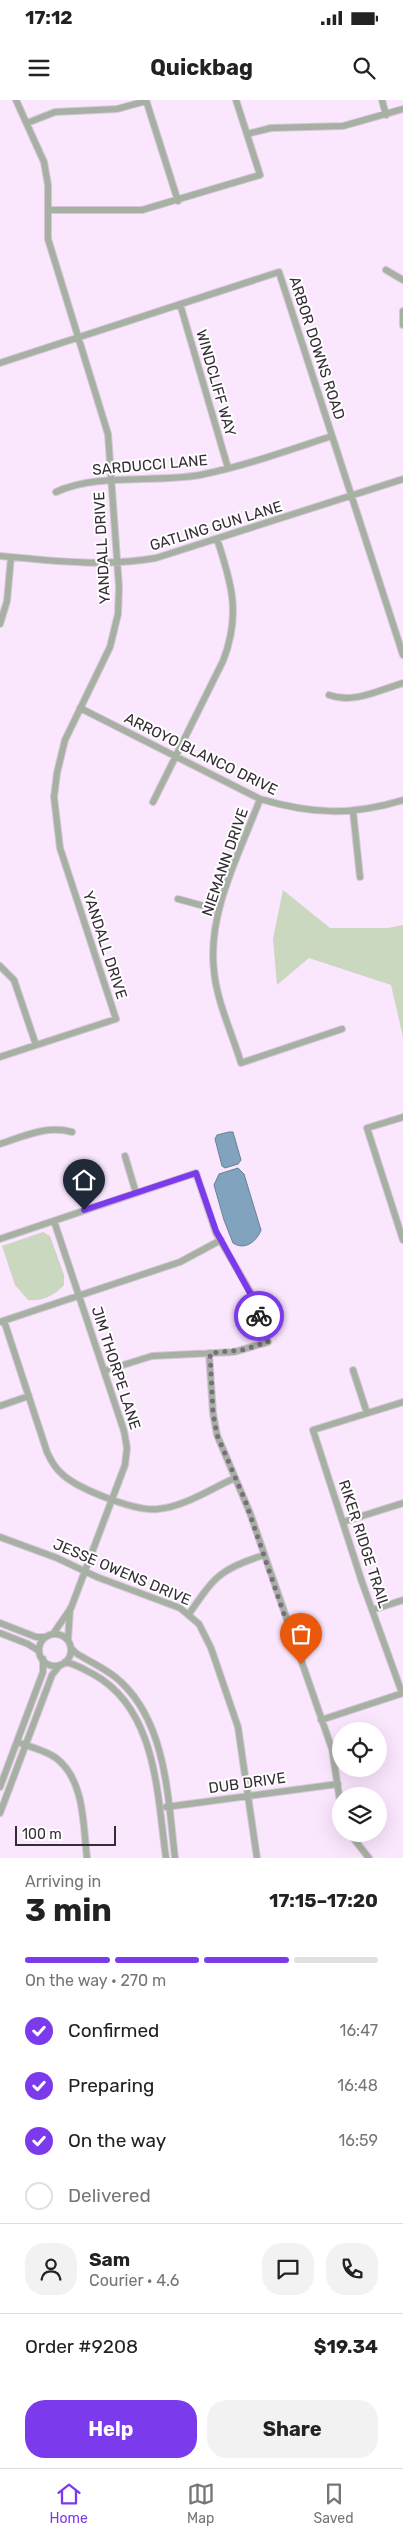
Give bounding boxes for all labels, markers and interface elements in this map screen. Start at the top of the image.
text: 17:12 [25,6,73,29]
icon: menu [25,54,53,82]
text: Quickbag [150,54,253,81]
icon: search [350,54,378,82]
street label: ARBOR DOWNS ROAD [285,274,349,422]
street label: WINDCLIFF WAY [192,327,240,439]
street label: SARDUCCI LANE [92,451,208,479]
street label: YANDALL DRIVE [90,491,114,605]
street label: GATLING GUN LANE [148,497,284,555]
street label: ARROYO BLANCO DRIVE [121,709,281,799]
street label: NIEMANN DRIVE [198,806,252,918]
street label: YANDALL DRIVE [79,889,131,1001]
pin [63,1159,105,1210]
icon: home [70,1166,98,1194]
courier [234,1291,284,1341]
icon: bike [245,1302,273,1330]
street label: JIM THORPE LANE [88,1304,144,1432]
street label: RIKER RIDGE TRAIL [335,1478,393,1611]
street label: JESSE OWENS DRIVE [50,1535,194,1609]
pin [280,1613,322,1664]
icon: bag [287,1620,315,1648]
map controls [332,1722,387,1842]
button: locate [332,1722,387,1777]
street label: DUB DRIVE [207,1769,287,1797]
button: layers [332,1787,387,1842]
scale bar [15,1823,116,1846]
text: 100 m [22,1826,62,1843]
text: Arriving in [25,1872,101,1891]
text: 17:15–17:20 [269,1889,378,1912]
text: 3 min [25,1891,112,1929]
text: On the way · 270 m [25,1971,166,1990]
icon: check [25,2017,53,2045]
text: Confirmed [68,2019,159,2042]
text: 16:47 [340,2021,378,2040]
icon: check [25,2072,53,2100]
text: Preparing [68,2074,154,2097]
text: 16:48 [337,2076,378,2095]
icon: check [25,2127,53,2155]
text: On the way [68,2129,166,2152]
text: 16:59 [338,2131,378,2150]
text: Delivered [68,2184,151,2207]
button: person [25,2243,77,2295]
button: chat [262,2243,314,2295]
button: phone [326,2243,378,2295]
text: Sam [89,2248,130,2271]
text: Courier · 4.6 [89,2271,179,2290]
text: Order #9208 [25,2335,138,2358]
text: $19.34 [314,2335,378,2358]
button: Help [25,2400,197,2458]
button: Share [207,2400,378,2458]
tab: Home [49,2480,88,2527]
tab: Map [187,2480,215,2527]
tab: Saved [314,2480,354,2527]

